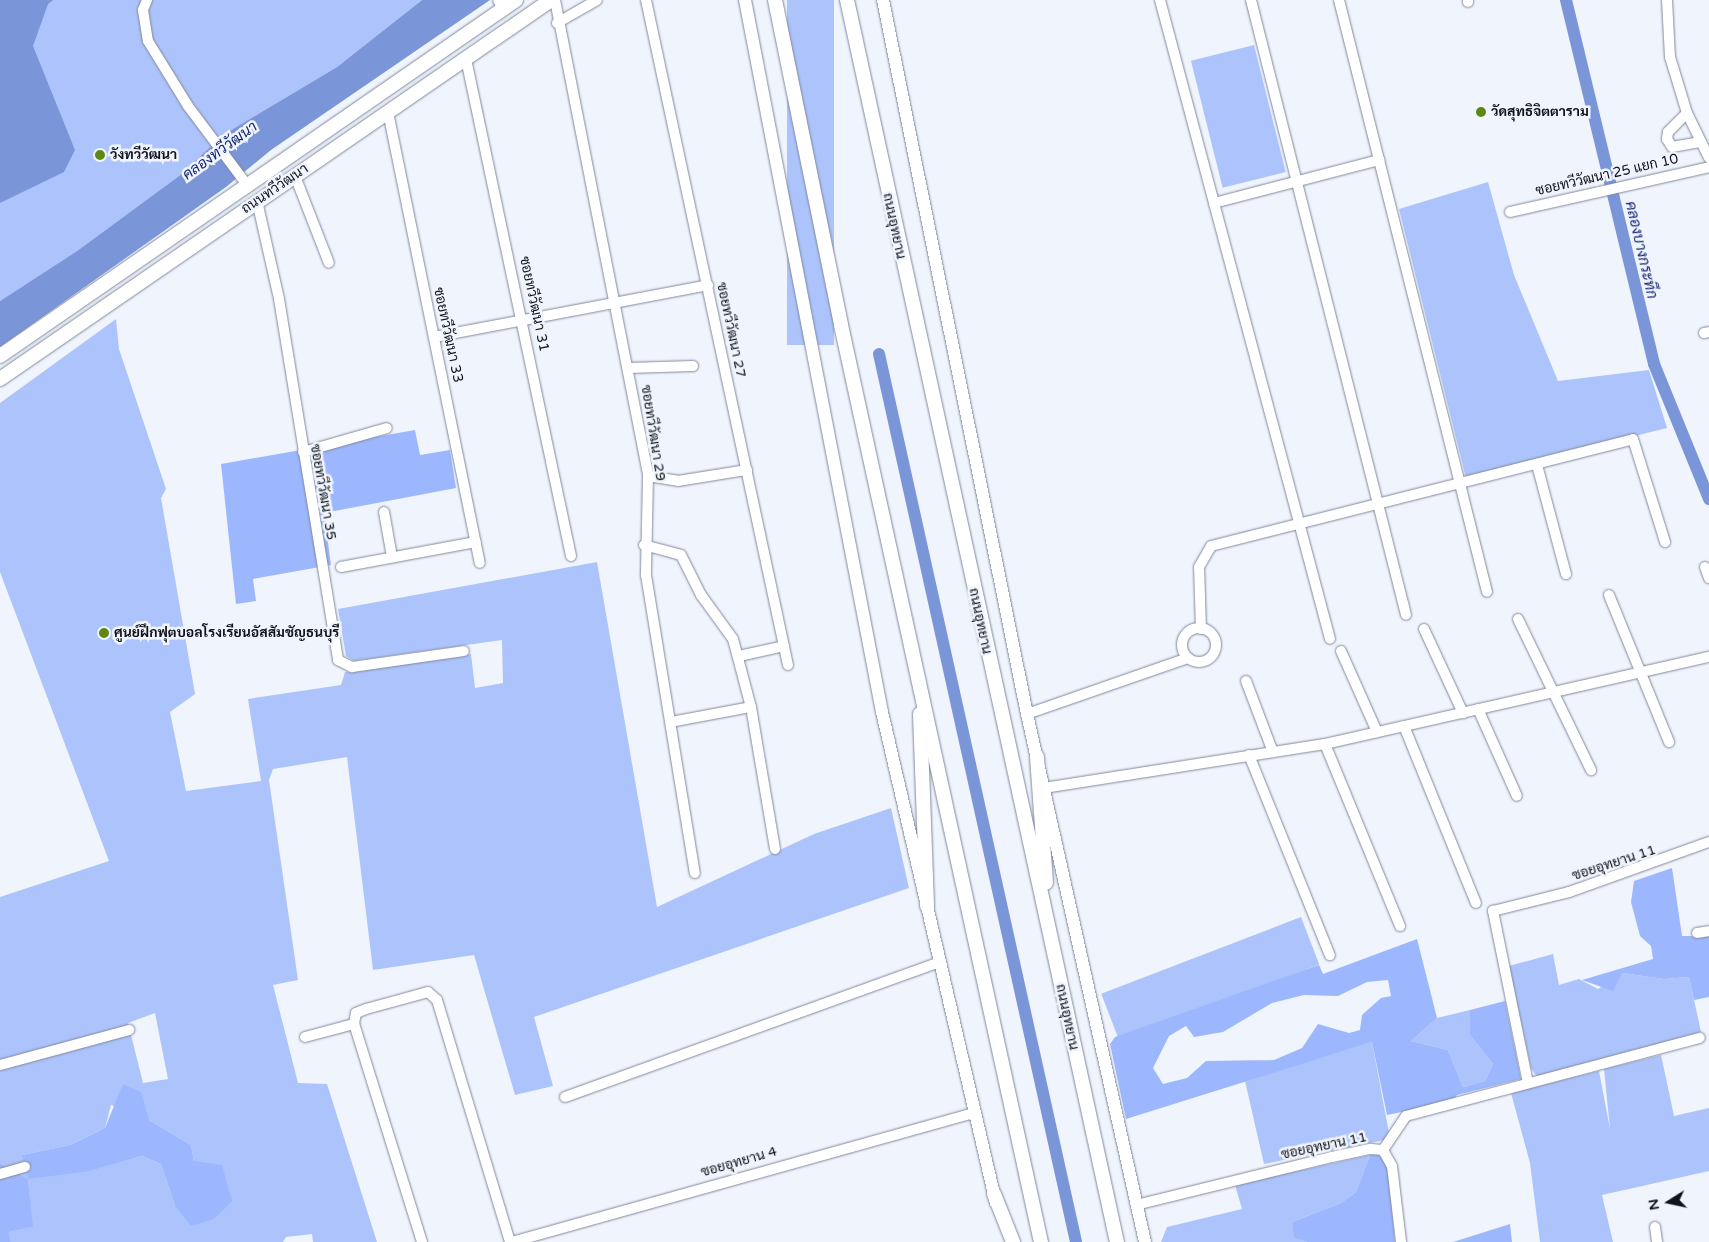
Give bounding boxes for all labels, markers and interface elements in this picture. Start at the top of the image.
place label: วัดสุทธิจิตตาราม [1491,104,1589,120]
marker: วัดสุทธิจิตตาราม [1475,106,1487,118]
water label: คลองทวีวัฒนา [179,118,261,184]
place label: วังทวีวัฒนา [110,147,177,163]
marker: วังทวีวัฒนา [94,149,106,161]
street label: ซอยทวีวัฒนา 25 แยก 10 [1534,150,1680,200]
street label: ถนนทวีวัฒนา [238,161,312,217]
street label: ถนนอุทยาน [879,191,909,261]
water label: คลองบางกระทึก [1621,199,1661,301]
street label: ซอยทวีวัฒนา 31 [516,255,552,353]
street label: ซอยทวีวัฒนา 27 [713,281,749,379]
street label: ซอยทวีวัฒนา 33 [430,286,466,384]
street label: ซอยทวีวัฒนา 29 [637,384,669,482]
street label: ซอยทวีวัฒนา 35 [306,443,340,541]
street label: ถนนอุทยาน [965,586,995,656]
place label: ศูนย์ฝึกฟุตบอลโรงเรียนอัสสัมชัญธนบุรี [114,625,339,641]
marker: ศูนย์ฝึกฟุตบอลโรงเรียนอัสสัมชัญธนบุรี [98,627,110,639]
street label: ซอยอุทยาน 11 [1570,842,1658,884]
street label: ถนนอุทยาน [1052,982,1082,1052]
street label: ซอยอุทยาน 11 [1280,1129,1368,1163]
street label: ซอยอุทยาน 4 [699,1143,779,1181]
north arrow [1644,1177,1694,1227]
text: N [1644,1198,1663,1212]

